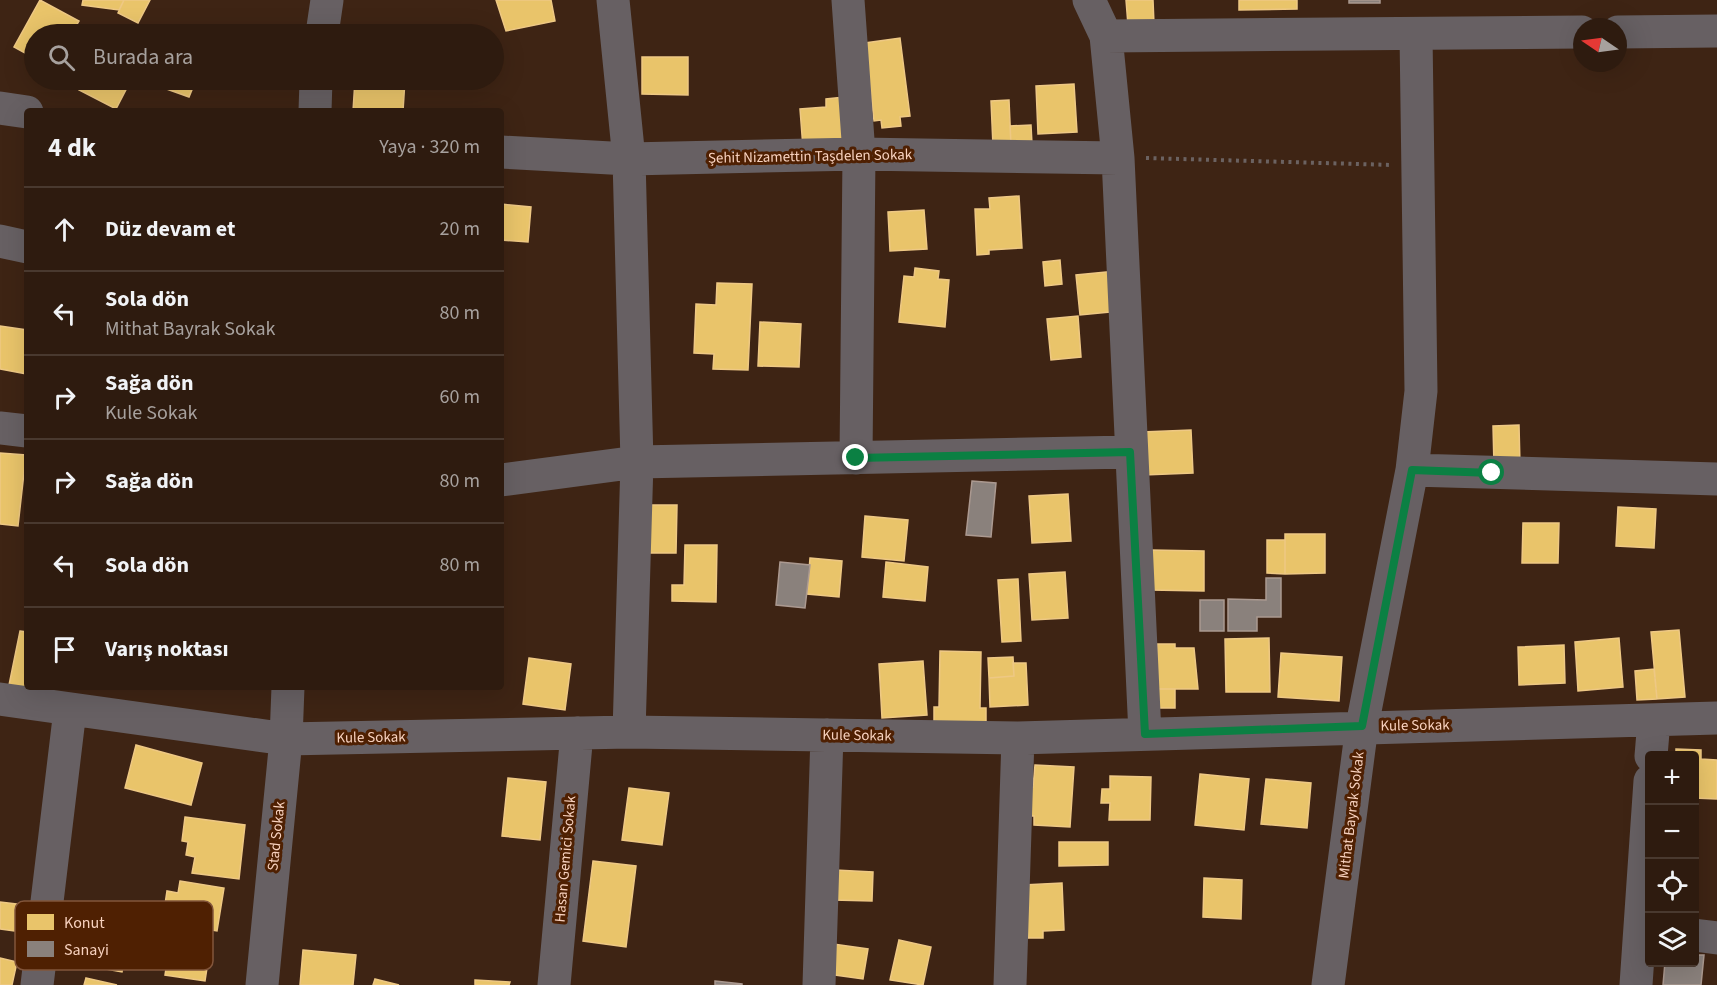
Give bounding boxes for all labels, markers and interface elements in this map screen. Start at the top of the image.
north arrow [1573,18,1627,72]
search box [24,24,504,90]
icon: search [45,41,78,74]
text: Burada ara [93,41,193,73]
text: 4 dk [48,129,96,166]
text: Yaya · 320 m [379,133,480,161]
street label: Şehit Nizamettin Taşdelen Sokak [708,144,913,169]
icon: ahead [48,213,81,246]
text: Düz devam et [105,213,235,245]
text: 20 m [440,215,480,243]
text: Sola dön [105,283,189,315]
icon: left [48,297,81,330]
text: 80 m [440,299,480,327]
text: Mithat Bayrak Sokak [105,315,276,343]
text: Sağa dön [105,367,194,399]
icon: right [48,381,81,414]
text: 60 m [440,383,480,411]
text: Kule Sokak [105,399,197,427]
route end [842,444,868,470]
route start [1478,459,1504,485]
icon: right [48,465,81,498]
text: Sağa dön [105,465,194,497]
text: 80 m [440,467,480,495]
icon: left [48,549,81,582]
text: Sola dön [105,549,189,581]
text: 80 m [440,551,480,579]
icon: arrive [48,633,81,666]
text: Varış noktası [105,633,229,665]
street label: Kule Sokak [1380,714,1450,737]
street label: Kule Sokak [822,724,892,747]
street label: Kule Sokak [336,726,406,749]
street label: Mithat Bayrak Sokak [1333,750,1370,880]
map controls [1645,751,1699,967]
button: + [1645,751,1699,805]
street label: Hasan Gemici Sokak [549,794,582,923]
street label: Stad Sokak [262,800,291,872]
button: − [1645,805,1699,859]
button: locate [1645,859,1699,913]
legend [15,901,213,970]
text: Konut [64,912,105,934]
button: layers [1645,913,1699,967]
text: Sanayi [64,939,109,961]

